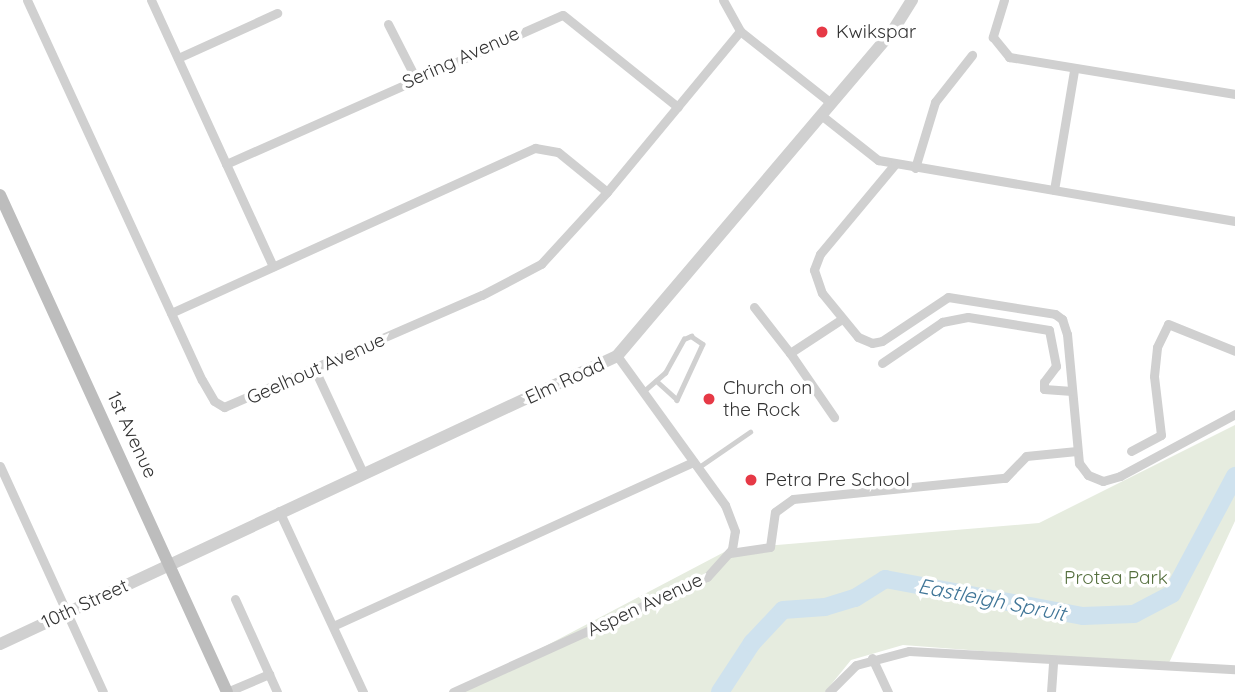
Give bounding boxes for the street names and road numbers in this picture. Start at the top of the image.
street label: Sering Avenue [399,22,523,94]
street label: Geelhout Avenue [243,328,389,410]
street label: Elm Road [522,353,608,409]
street label: 1st Avenue [102,388,162,482]
street label: Aspen Avenue [584,568,706,642]
street label: 10th Street [38,574,132,634]

